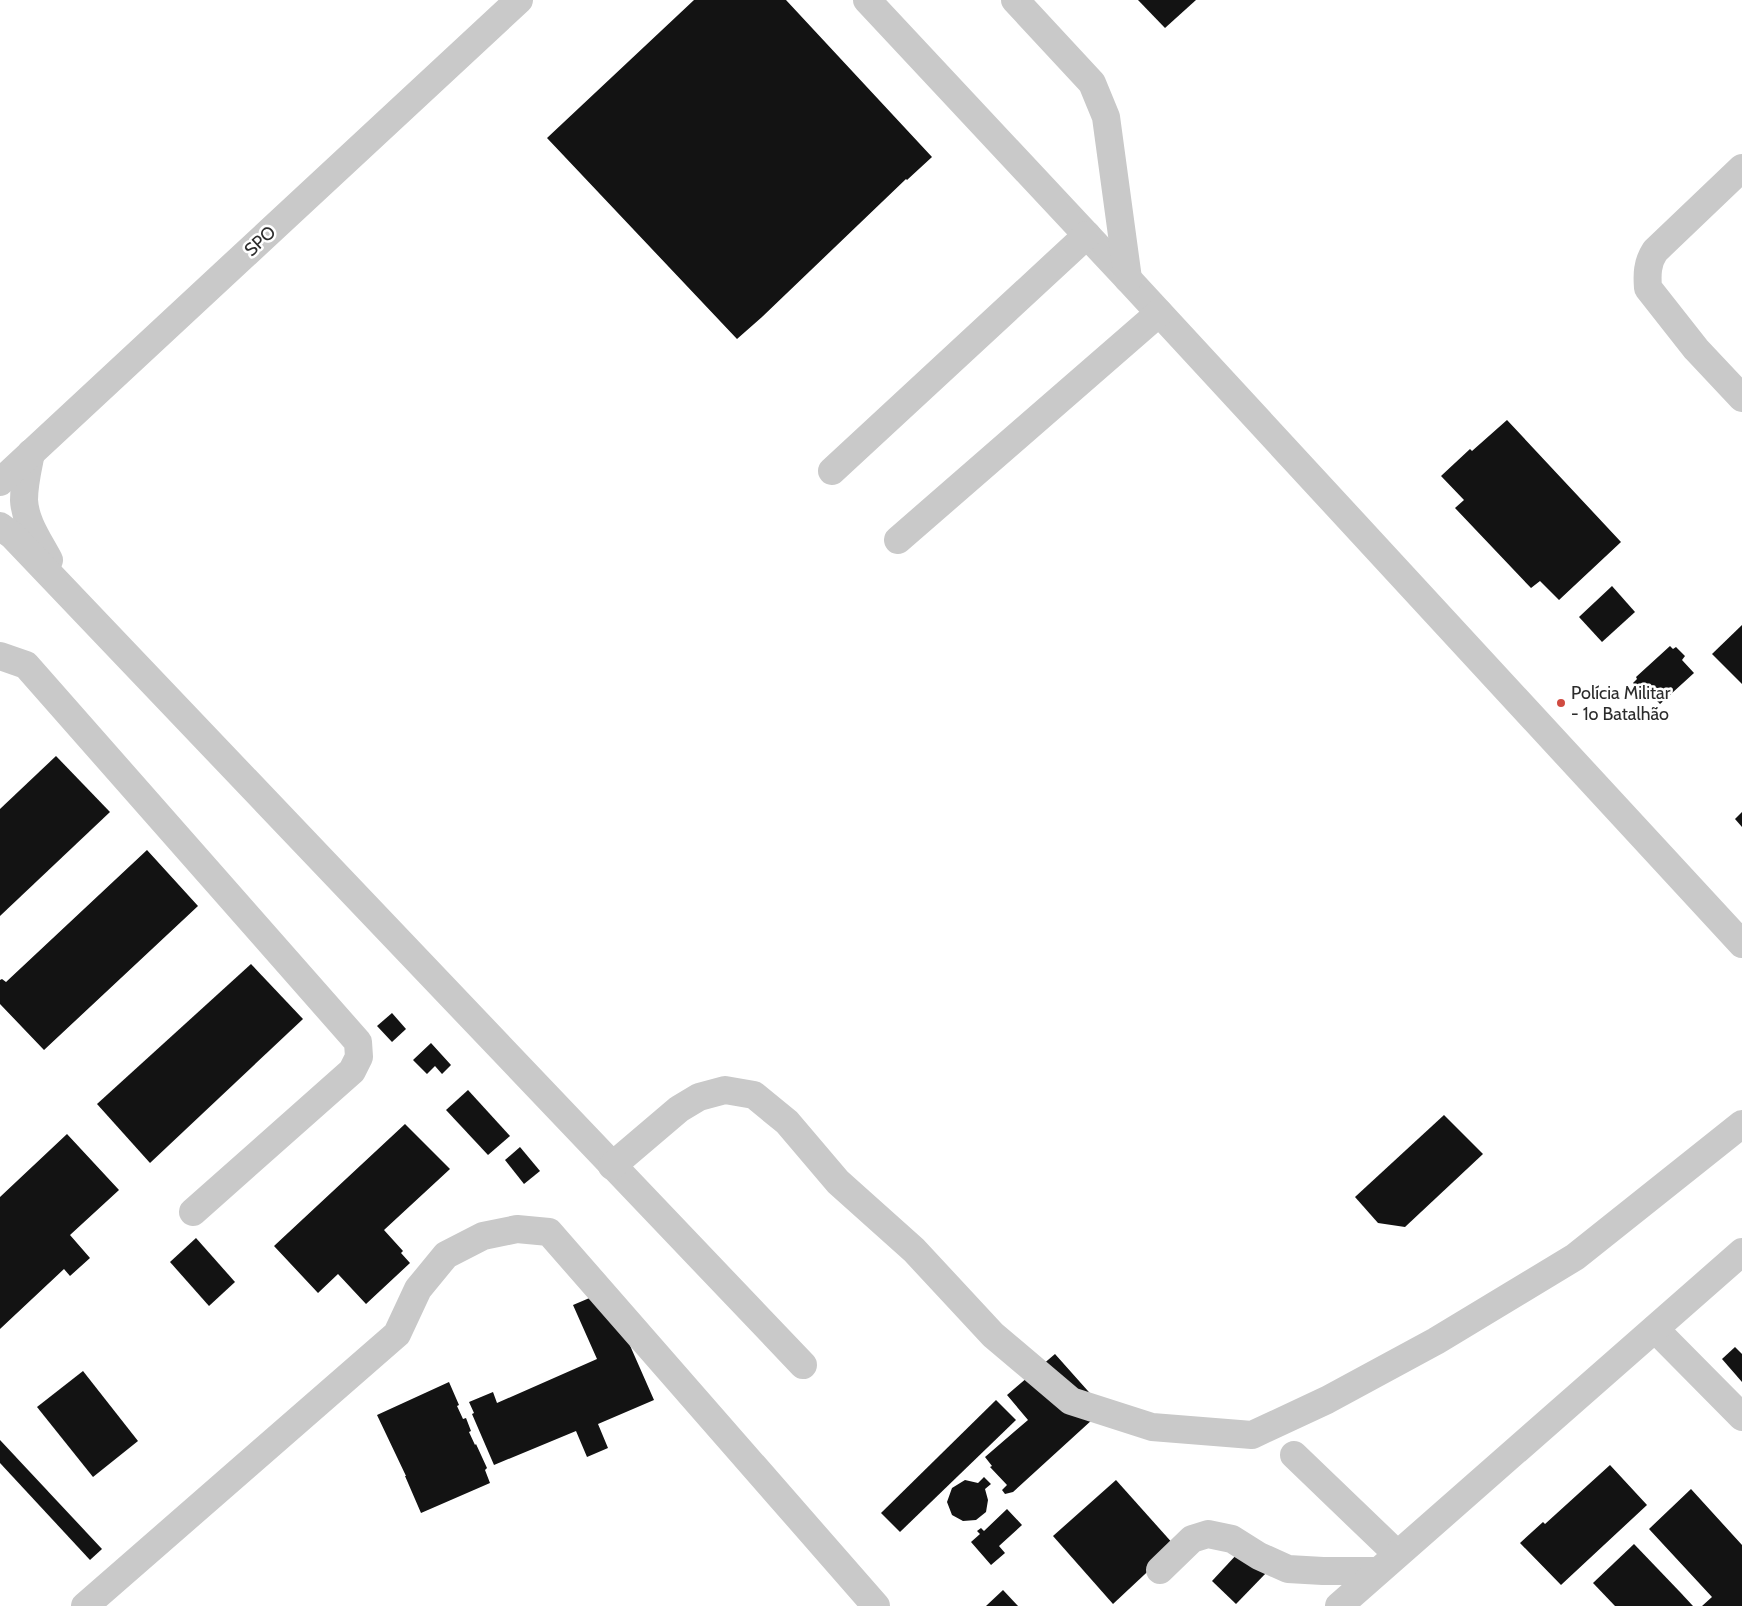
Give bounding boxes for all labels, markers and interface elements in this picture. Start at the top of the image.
street label: SPO [240,221,280,261]
place label: Polícia Militar - 1o Batalhão [1571,682,1671,725]
marker: Polícia Militar - 1o Batalhão [1555,697,1567,709]

